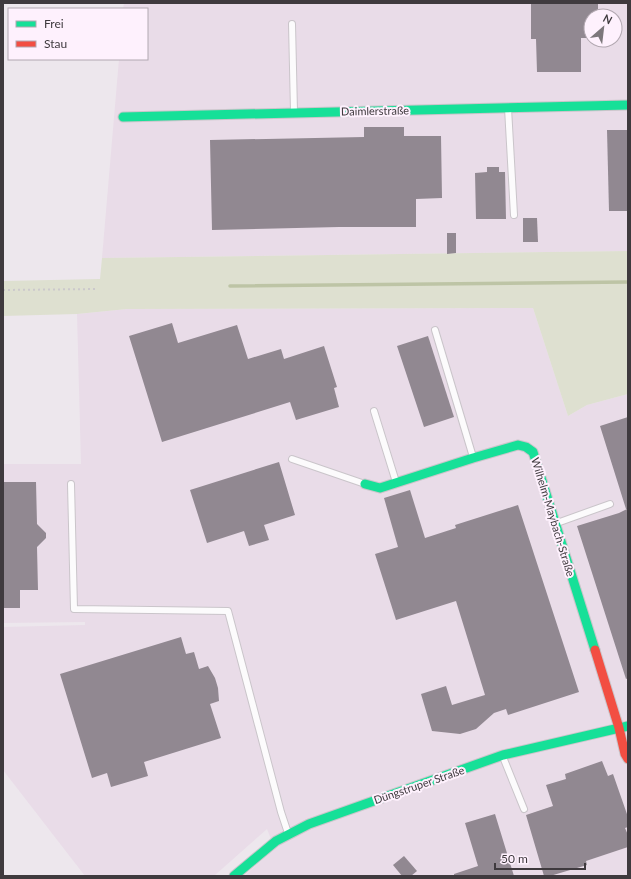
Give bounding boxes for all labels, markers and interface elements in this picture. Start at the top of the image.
legend [8,8,148,60]
north arrow [583,8,623,48]
text: N [601,11,615,26]
text: Frei [44,16,64,31]
text: Stau [44,36,67,51]
street label: Daimlerstraße [341,103,409,118]
street label: Wilhelm-Maybach-Straße [529,456,578,578]
street label: Düngstruper Straße [372,763,466,806]
scale bar [495,845,585,871]
text: 50 m [501,851,528,866]

